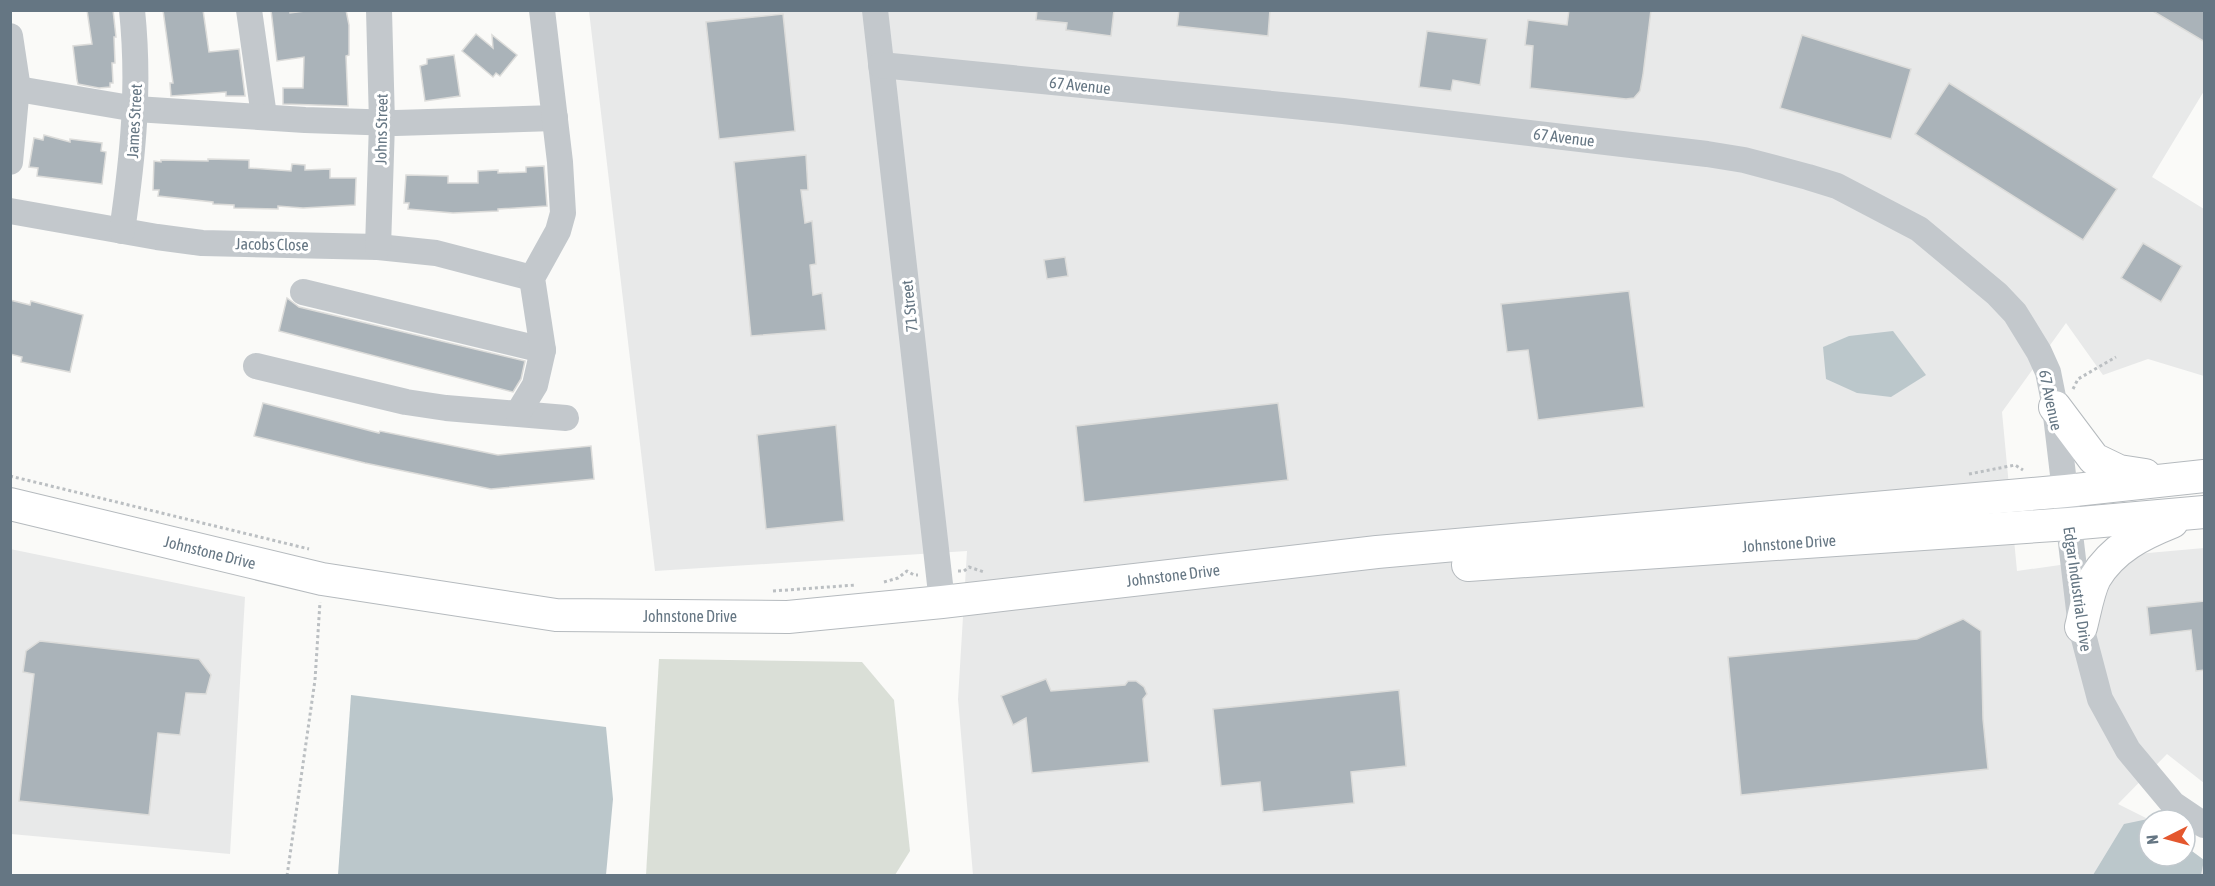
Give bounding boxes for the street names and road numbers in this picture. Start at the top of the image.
street label: 67 Avenue [1048,73,1112,97]
street label: James Street [123,83,145,159]
street label: Johns Street [371,93,391,165]
street label: 67 Avenue [1532,124,1596,150]
street label: Jacobs Close [235,234,309,254]
street label: 71 Street [897,279,921,333]
street label: 67 Avenue [2036,368,2066,432]
street label: Edgar Industrial Drive [2059,525,2096,653]
street label: Johnstone Drive [1741,531,1837,555]
street label: Johnstone Drive [162,532,258,572]
street label: Johnstone Drive [1125,560,1221,590]
street label: Johnstone Drive [643,607,737,625]

